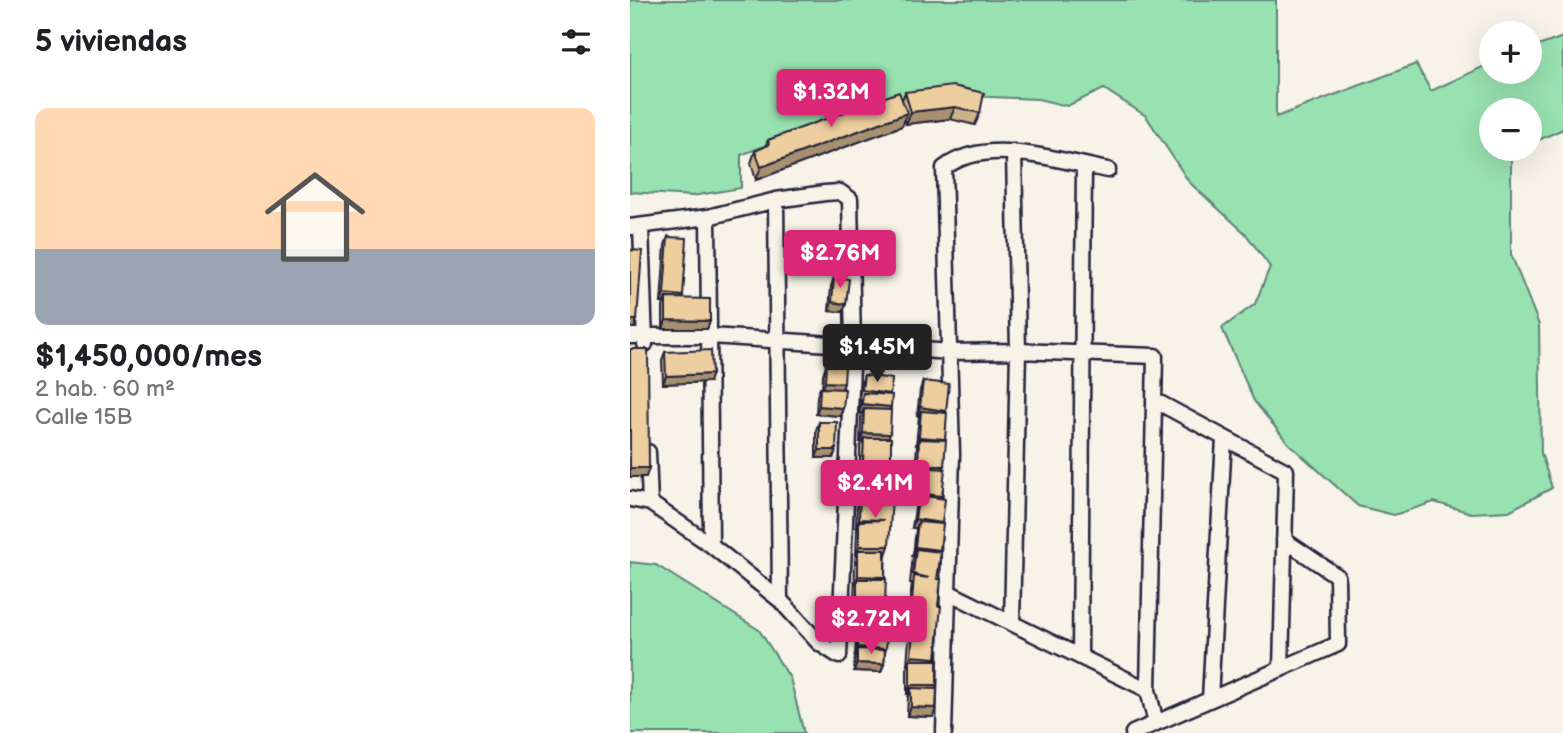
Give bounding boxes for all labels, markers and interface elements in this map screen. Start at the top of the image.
map controls [1479,21,1542,161]
button: + [1479,21,1542,84]
icon: filters [557,23,595,61]
text: 5 viviendas [35,24,187,60]
pin: $1.32M [774,69,888,129]
text: $1.32M [793,78,869,106]
button: − [1479,98,1542,161]
icon: home [252,154,378,280]
pin: $2.76M [783,230,897,290]
text: $2.76M [800,239,880,267]
pin: $1.45M [820,324,934,384]
text: $1.45M [839,333,915,361]
text: $1,450,000/mes [35,339,262,375]
text: 2 hab. · 60 m² [35,375,175,403]
text: Calle 15B [35,403,132,431]
pin: $2.41M [818,461,932,520]
text: $2.41M [837,469,913,497]
pin: $2.72M [814,596,928,656]
text: $2.72M [831,605,911,633]

